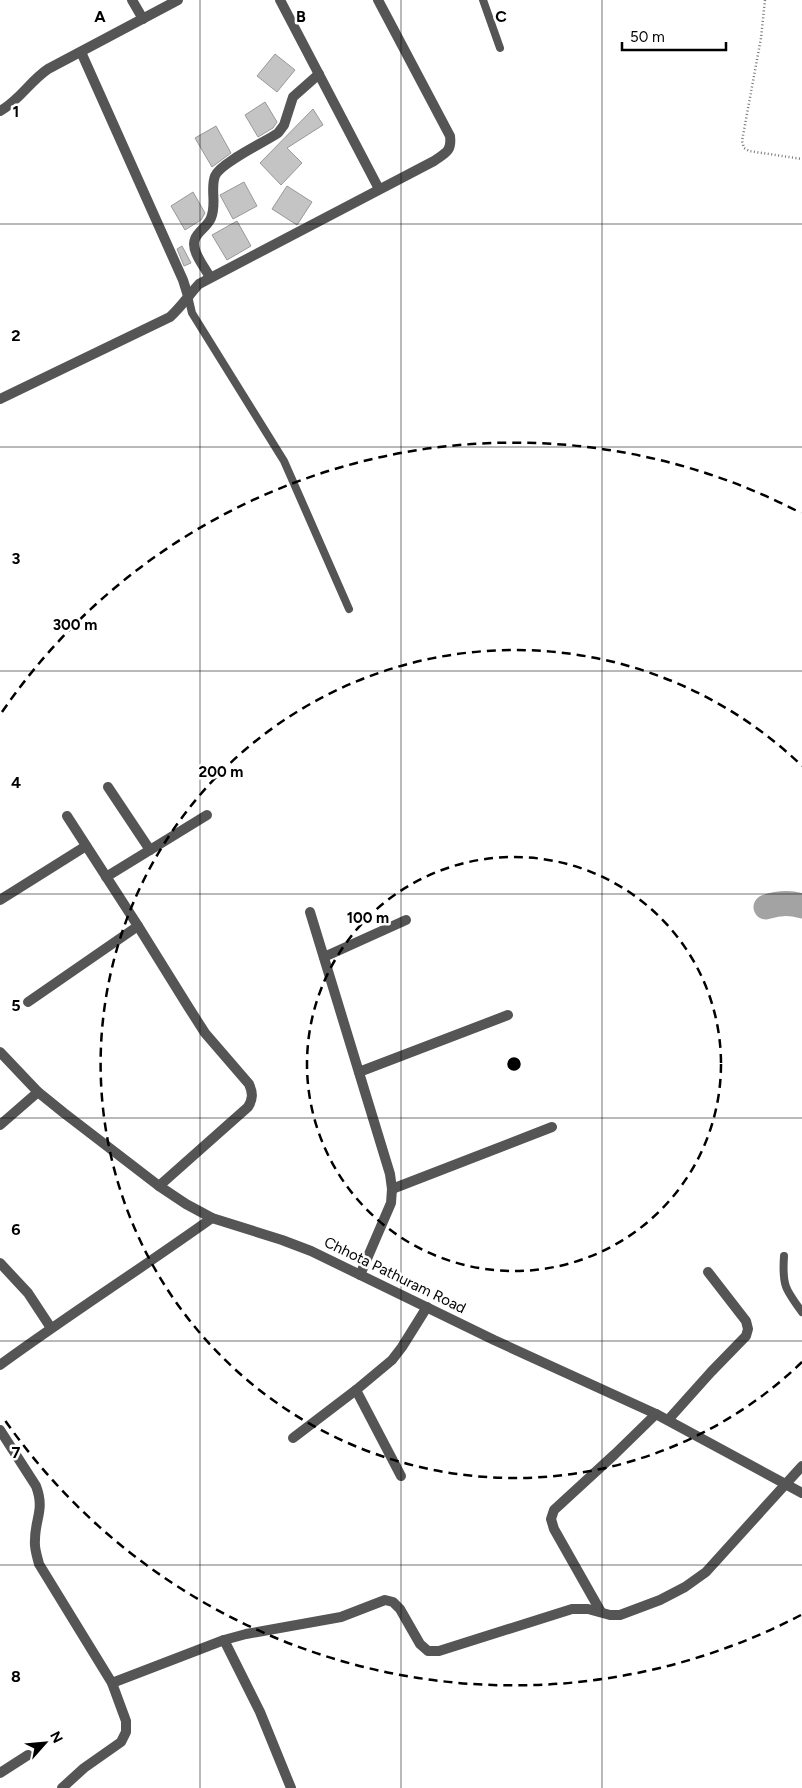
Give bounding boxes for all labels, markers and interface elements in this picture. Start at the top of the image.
text: A [94,7,106,26]
text: B [296,7,306,26]
text: C [495,7,507,26]
scale bar [622,20,726,52]
text: 50 m [630,28,665,46]
text: 1 [13,102,19,121]
text: 2 [11,326,21,345]
text: 3 [12,549,21,568]
text: 300 m [53,616,97,634]
text: 200 m [199,763,243,781]
text: 4 [11,773,21,792]
text: 100 m [347,909,389,927]
text: 5 [11,996,21,1015]
centre of rings [505,1055,523,1073]
text: 6 [11,1220,21,1239]
street label: Chhota Pathuram Road [321,1233,469,1317]
text: 7 [12,1443,21,1462]
text: 8 [11,1667,21,1686]
north arrow [20,1718,70,1768]
text: N [46,1729,66,1746]

